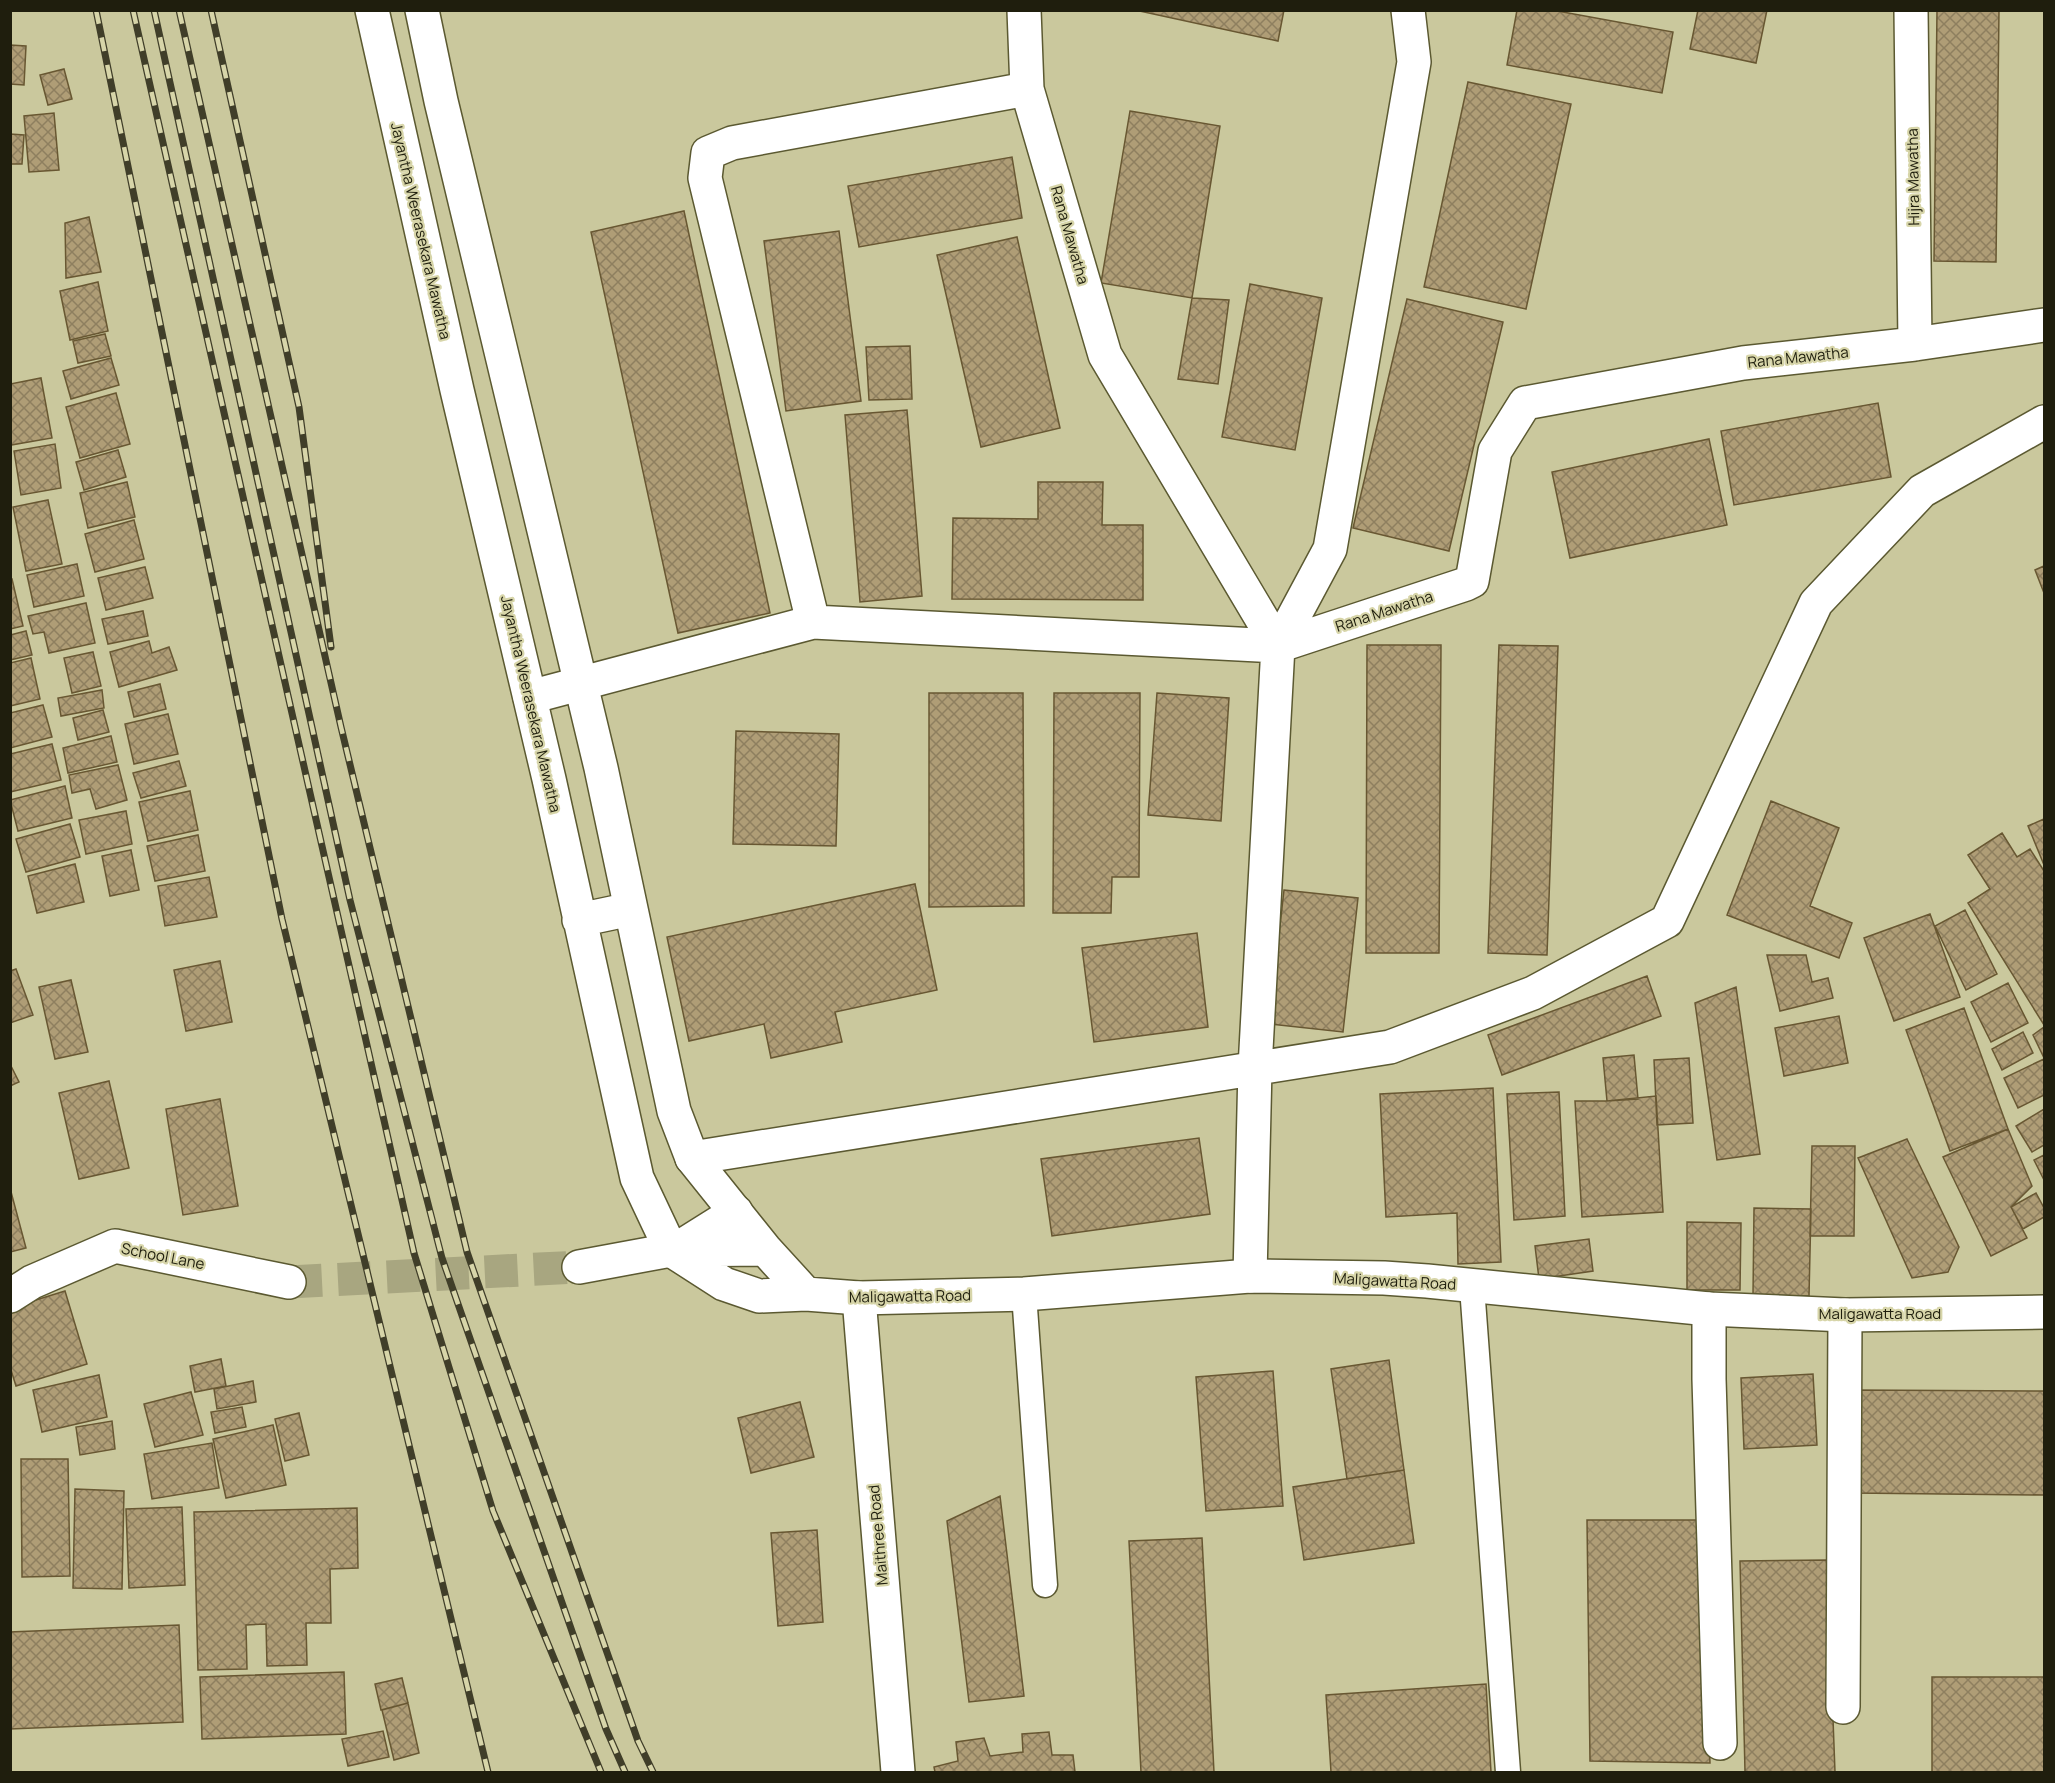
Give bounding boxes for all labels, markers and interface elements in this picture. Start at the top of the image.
street label: Jayantha Weerasekara Mawatha [386,120,456,342]
street label: Hijra Mawatha [1902,128,1924,226]
street label: Rana Mawatha [1046,183,1094,287]
street label: Rana Mawatha [1747,341,1849,373]
street label: Rana Mawatha [1333,585,1435,637]
street label: Jayantha Weerasekara Mawatha [496,593,566,815]
street label: School Lane [120,1238,207,1274]
street label: Maligawatta Road [1333,1267,1457,1295]
street label: Maligawatta Road [849,1284,971,1308]
street label: Maligawatta Road [1819,1303,1941,1324]
street label: Maithree Road [863,1484,893,1586]

